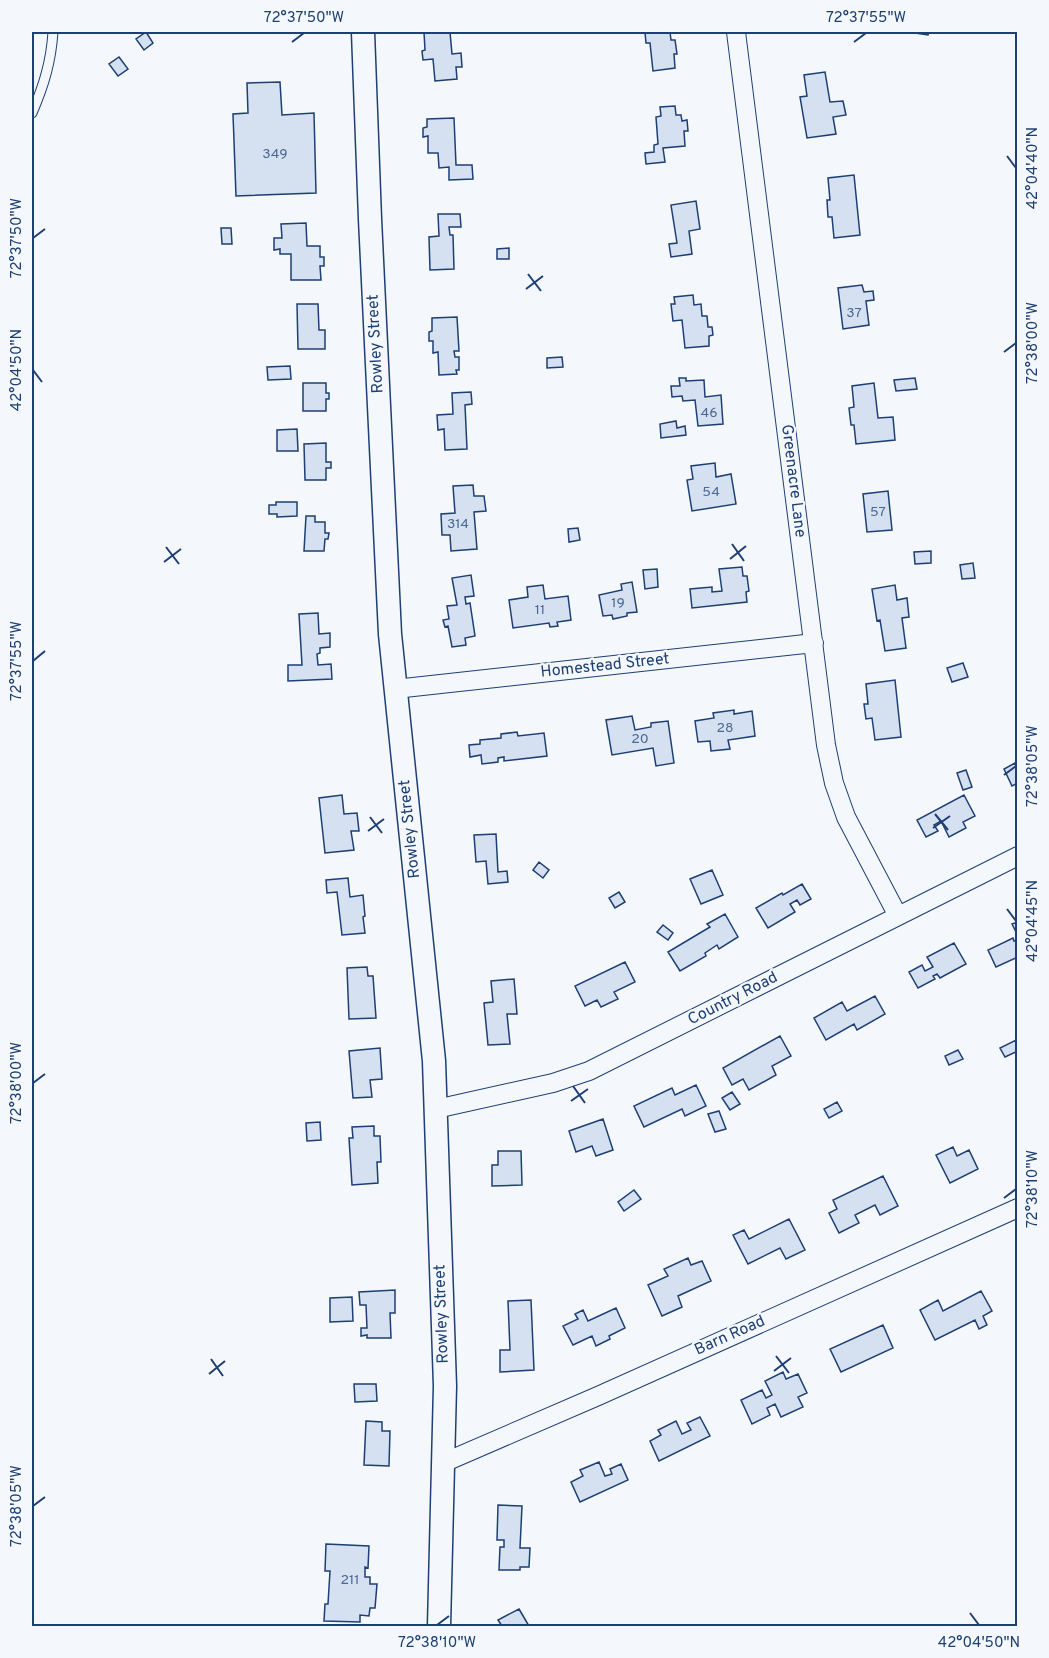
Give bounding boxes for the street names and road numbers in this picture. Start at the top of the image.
street label: Rowley Street [363,294,389,394]
street label: Greenacre Lane [776,423,810,539]
street label: Homestead Street [540,649,670,683]
street label: Rowley Street [395,779,425,879]
street label: Country Road [685,968,781,1030]
street label: Rowley Street [430,1264,454,1364]
street label: Barn Road [692,1312,768,1360]

